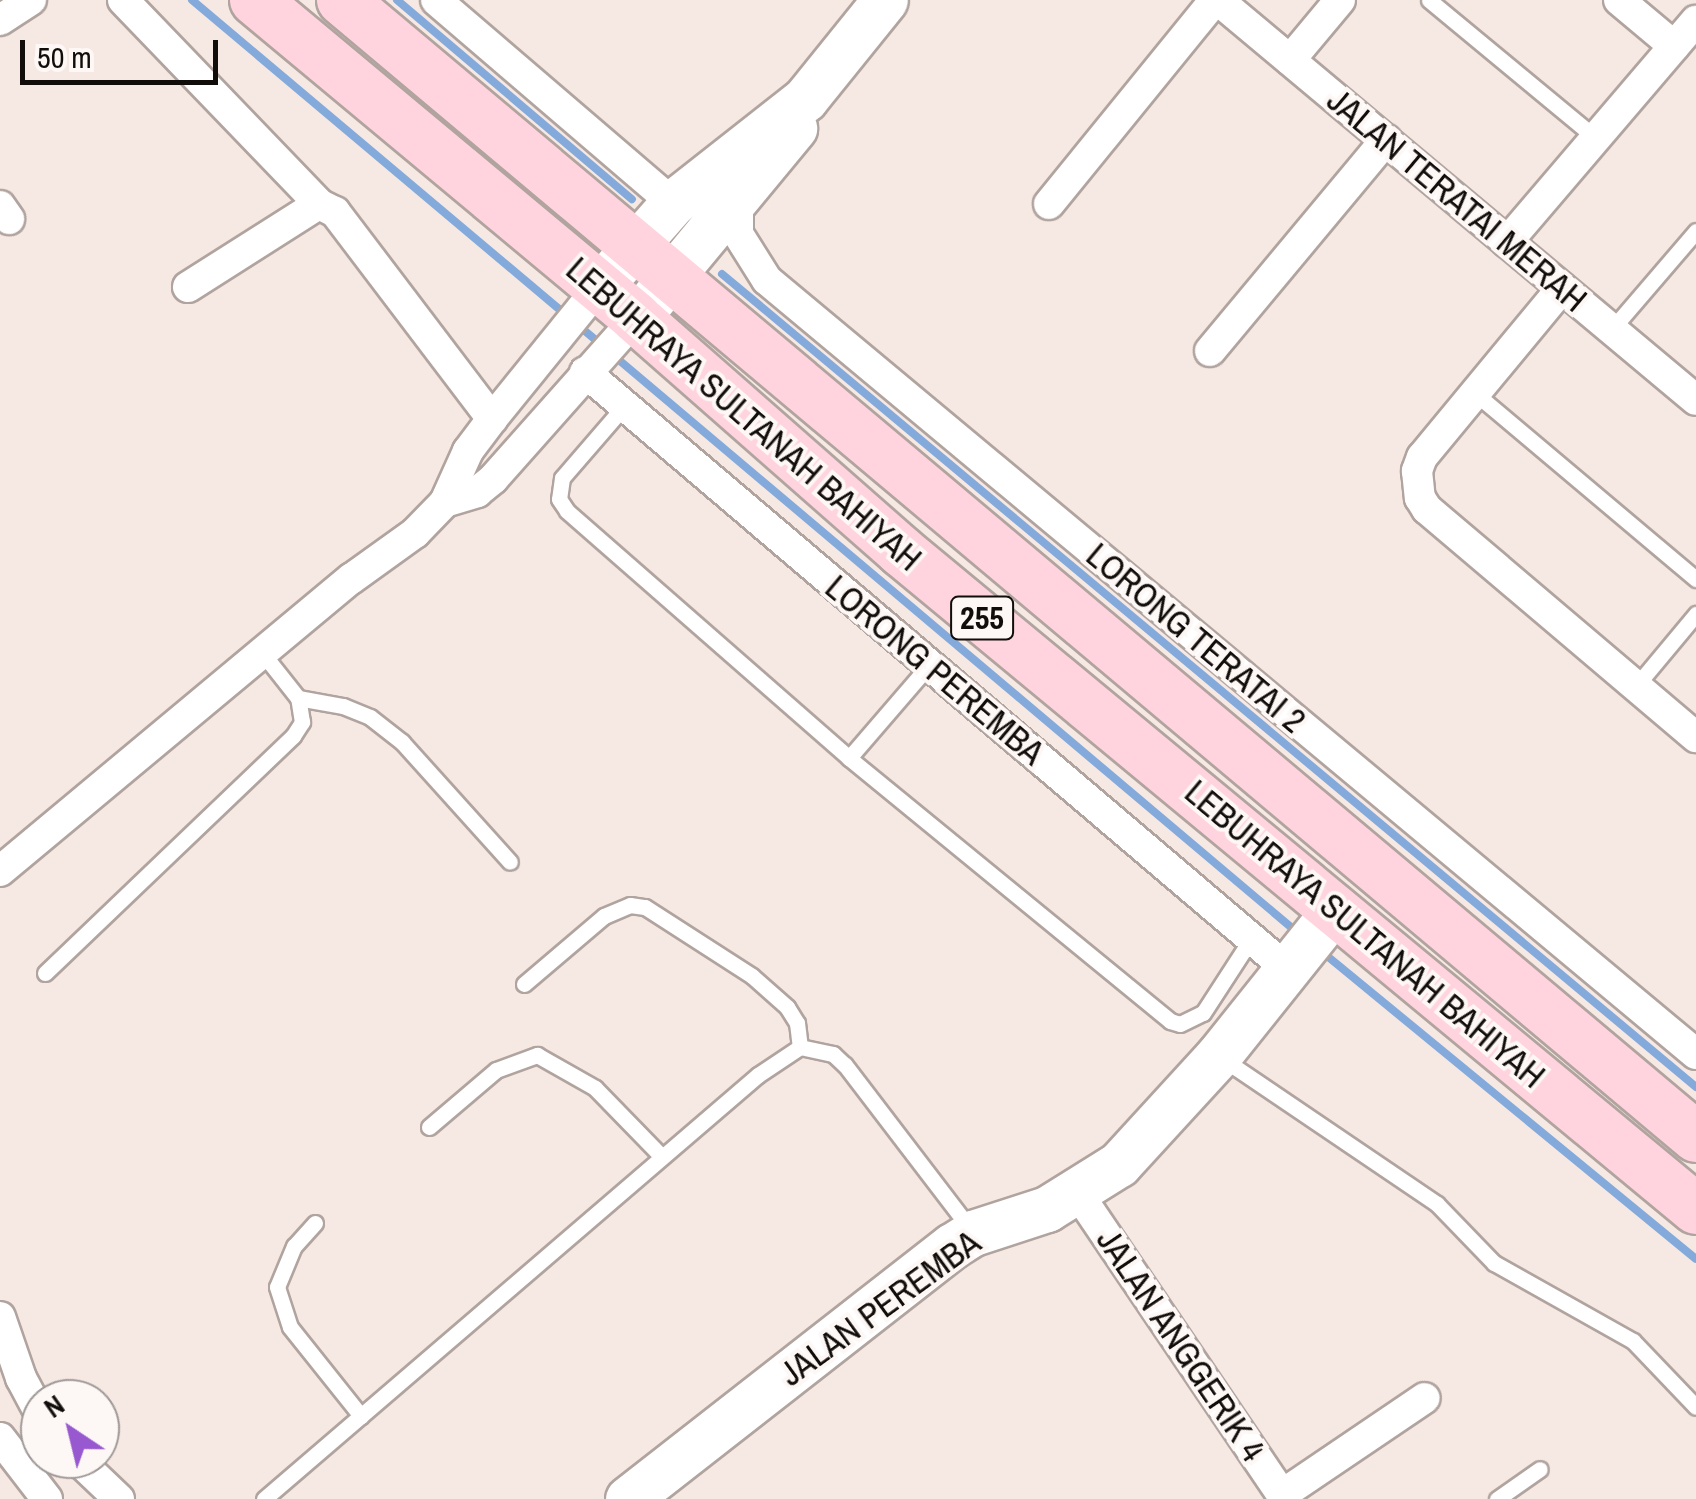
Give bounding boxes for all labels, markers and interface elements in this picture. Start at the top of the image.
scale bar [25,20,222,82]
text: 50 m [37,37,92,77]
street label: JALAN TERATAI MERAH [1319,79,1595,321]
street label: LEBUHRAYA SULTANAH BAHIYAH [557,248,931,580]
street label: LORONG TERATAI 2 [1078,534,1314,742]
street label: LORONG PEREMBA [817,566,1053,774]
road number: 255 [950,591,1014,645]
street label: LEBUHRAYA SULTANAH BAHIYAH [1176,771,1554,1097]
street label: JALAN ANGGERIK 4 [1087,1220,1275,1470]
street label: JALAN PEREMBA [772,1221,988,1395]
north arrow [20,1379,120,1479]
text: N [36,1386,72,1426]

